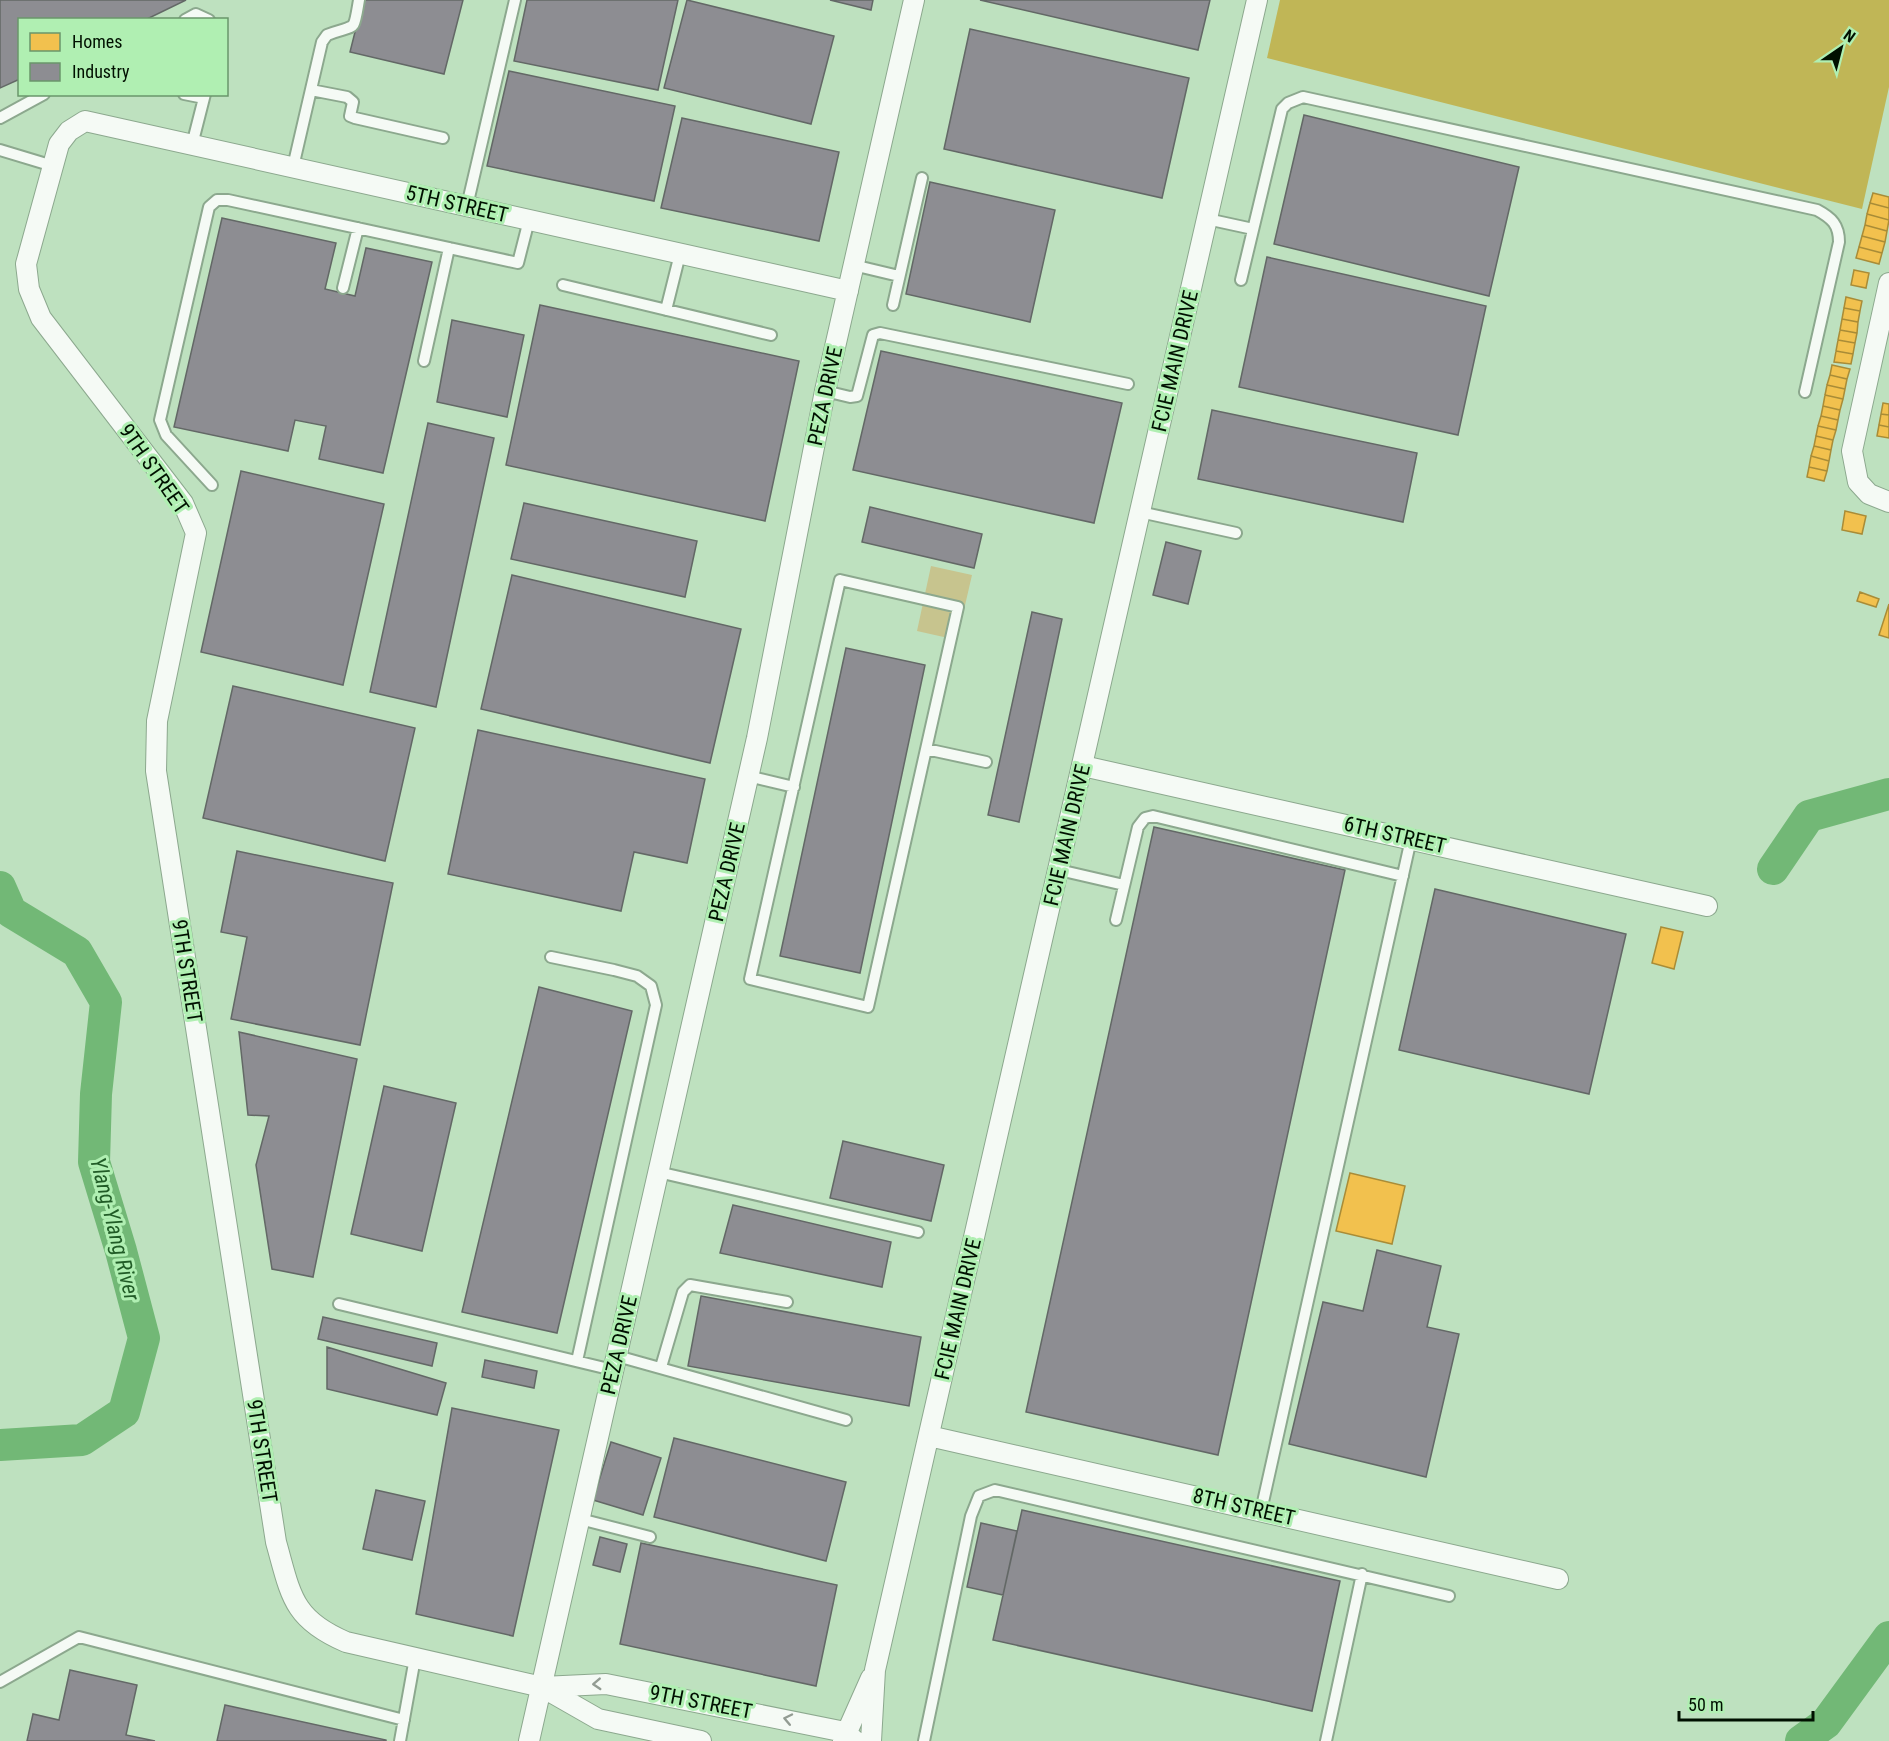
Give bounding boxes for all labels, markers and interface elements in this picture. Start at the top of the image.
legend [18,18,228,96]
north arrow [1811,18,1871,78]
text: N [1840,26,1859,47]
text: Homes [72,31,122,52]
text: Industry [72,61,130,82]
street label: 5TH STREET [404,181,510,227]
street label: FCIE MAIN DRIVE [1147,288,1203,434]
street label: PEZA DRIVE [803,344,847,448]
street label: 9TH STREET [114,419,194,519]
street label: FCIE MAIN DRIVE [1039,762,1095,908]
street label: 6TH STREET [1342,812,1448,858]
street label: PEZA DRIVE [704,820,750,924]
street label: 9TH STREET [167,918,207,1024]
water label: Ylang-Ylang River [85,1155,145,1304]
street label: FCIE MAIN DRIVE [930,1236,986,1382]
street label: PEZA DRIVE [596,1293,642,1397]
street label: 9TH STREET [242,1398,282,1504]
street label: 8TH STREET [1191,1484,1297,1530]
one-way arrow [592,1678,601,1691]
street label: 9TH STREET [648,1680,754,1724]
scale bar [1679,1684,1812,1722]
text: 50 m [1688,1694,1723,1715]
one-way arrow [783,1713,793,1726]

